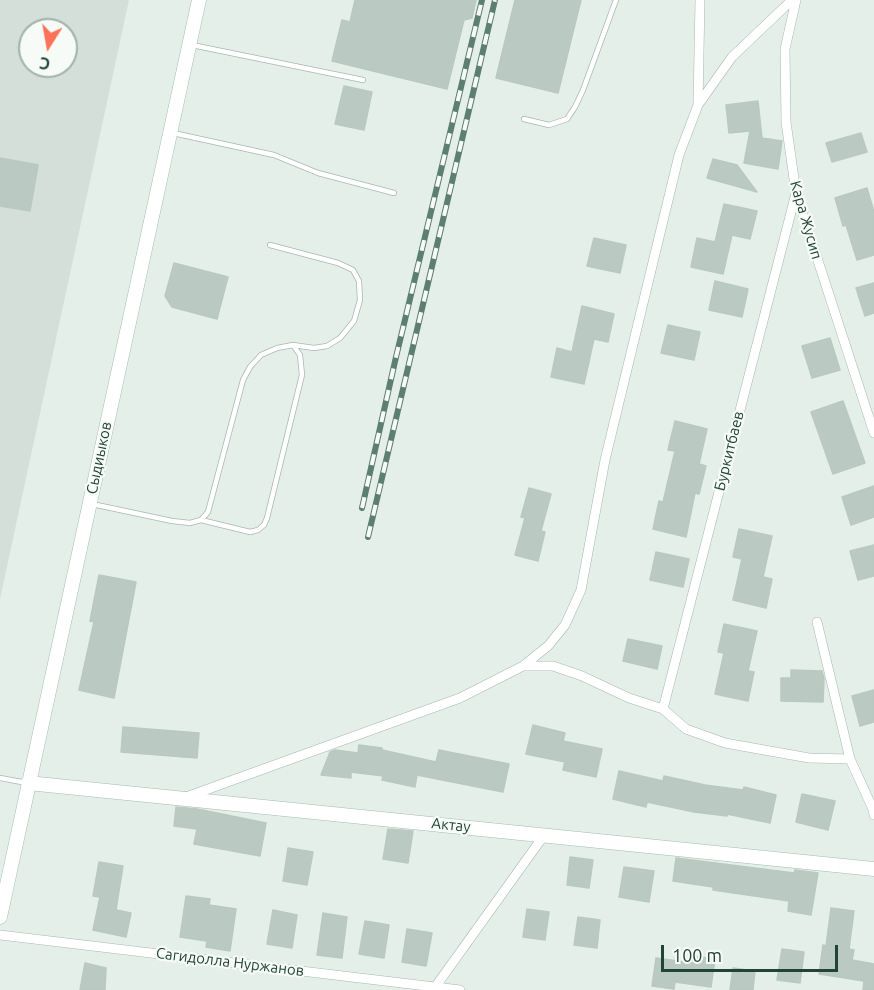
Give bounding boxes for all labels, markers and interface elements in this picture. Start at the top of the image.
north arrow [18,18,78,78]
text: С [38,54,52,74]
street label: Кара Жусип [786,179,826,261]
street label: Буркитбаев [710,409,748,493]
street label: Сыдиыков [83,420,115,496]
street label: Актау [431,814,471,836]
scale bar [664,933,841,971]
street label: Сагидолла Нуржанов [155,944,305,980]
text: 100 m [672,945,722,965]

